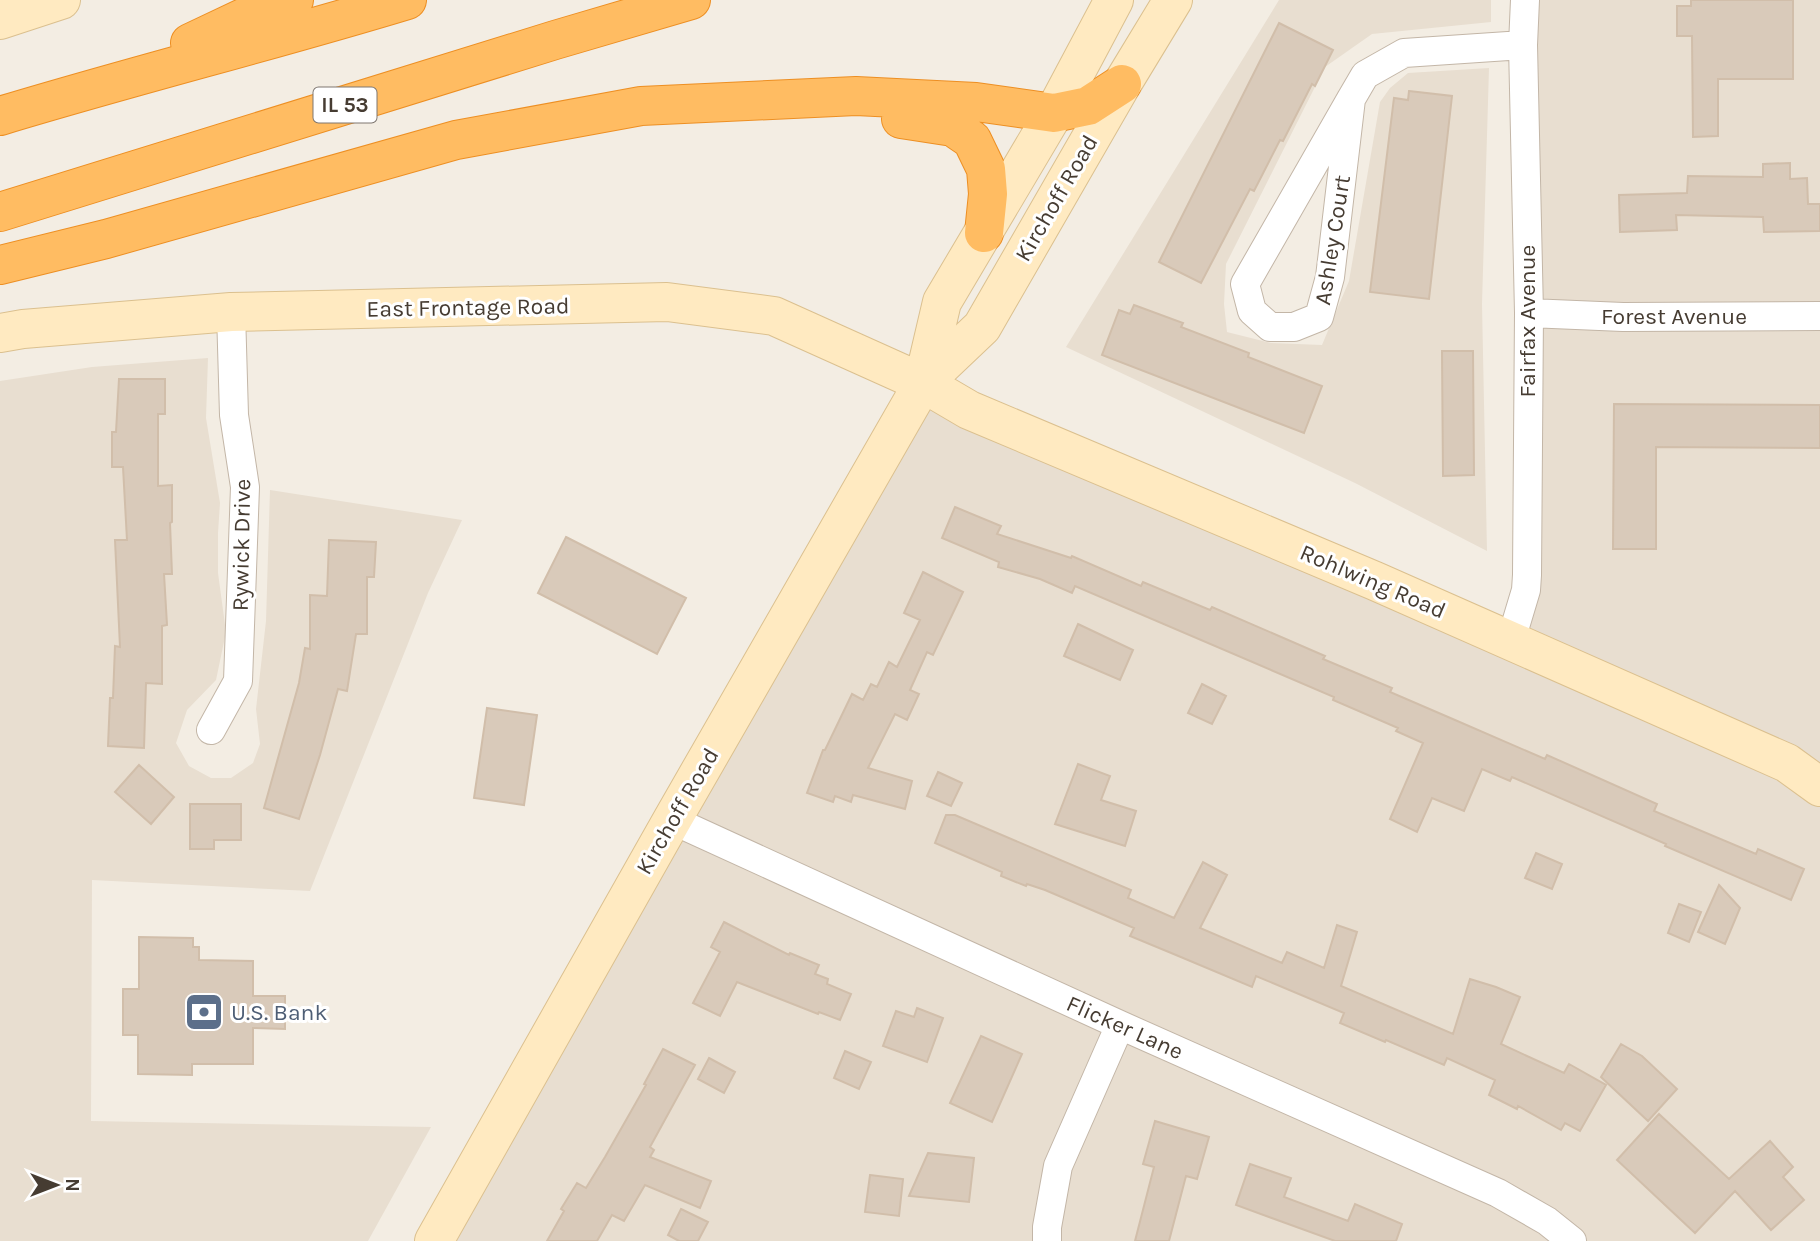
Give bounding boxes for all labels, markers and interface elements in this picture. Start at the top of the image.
road number: IL 53 [314,88,376,122]
street label: Kirchoff Road [1009,130,1104,266]
street label: Ashley Court [1309,173,1356,307]
street label: Fairfax Avenue [1514,245,1541,397]
street label: East Frontage Road [366,292,570,323]
street label: Forest Avenue [1601,303,1747,330]
street label: Rywick Drive [227,479,256,611]
street label: Rohlwing Road [1296,539,1450,624]
street label: Kirchoff Road [630,743,725,879]
street label: Flicker Lane [1062,990,1187,1065]
bank icon: U.S. Bank [183,991,225,1033]
place label: U.S. Bank [231,999,327,1026]
north arrow [21,1150,91,1220]
text: N [61,1178,83,1192]

